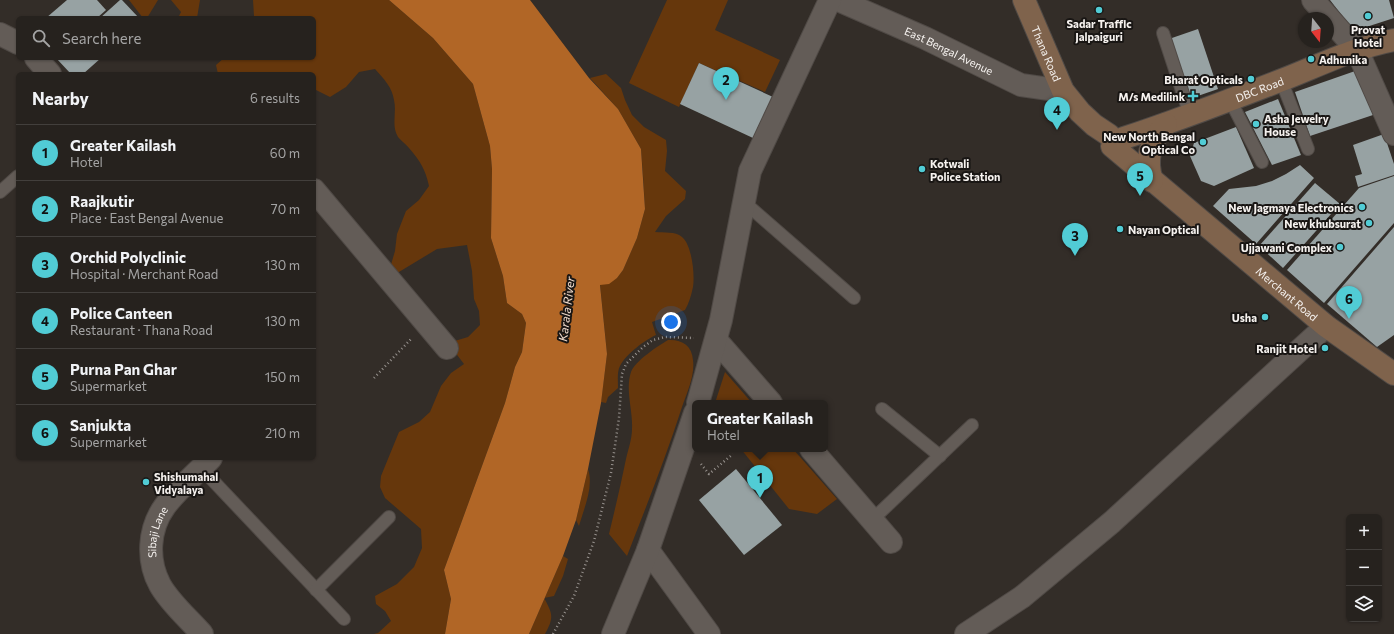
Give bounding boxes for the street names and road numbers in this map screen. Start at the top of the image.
street label: East Bengal Avenue [903,24,996,77]
street label: Thana Road [1029,24,1064,83]
street label: DBC Road [1233,74,1285,104]
street label: Merchant Road [1254,264,1321,323]
street label: Sibaji Lane [145,503,170,558]

